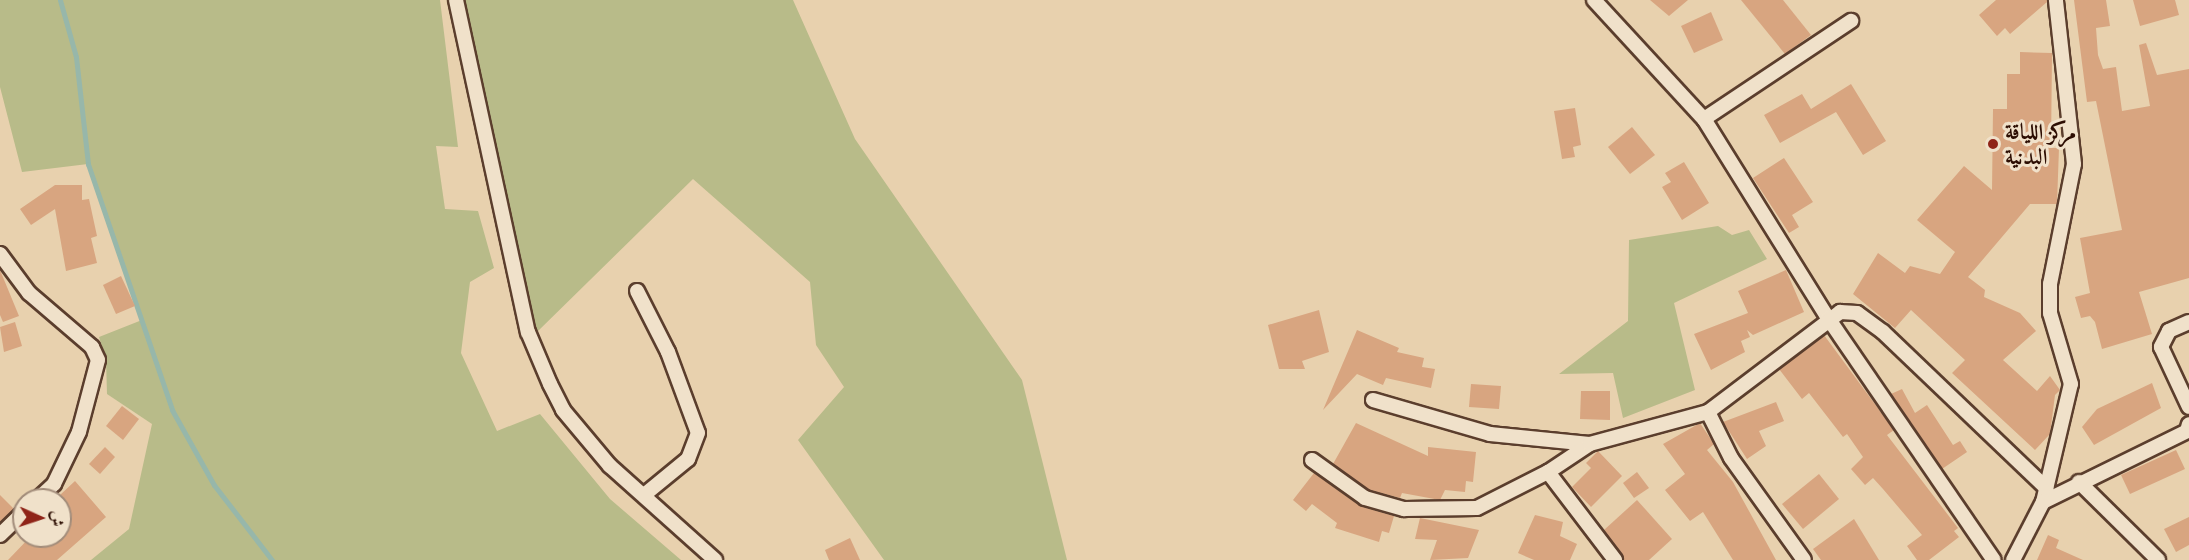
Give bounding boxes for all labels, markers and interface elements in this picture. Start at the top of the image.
place label: مركز اللياقة البدنية [2005,118,2076,170]
marker: مركز اللياقة البدنية [1986,137,2000,151]
north arrow [12,488,72,548]
text: ش [46,510,70,527]

